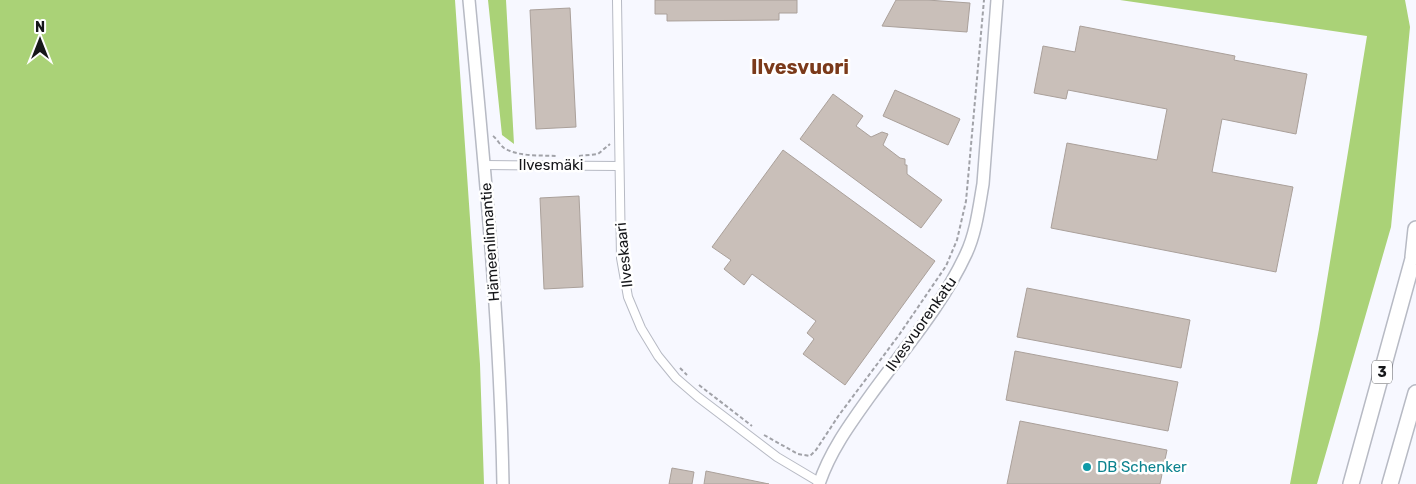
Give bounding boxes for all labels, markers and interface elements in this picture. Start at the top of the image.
north arrow [15,15,65,65]
text: N [35,19,45,36]
district label: Ilvesvuori [751,55,849,79]
street label: Ilvesmäki [519,156,583,174]
street label: Hämeenlinnantie [477,182,503,302]
street label: Ilveskaari [612,222,636,288]
street label: Ilvesvuorenkatu [882,273,960,375]
road number: 3 [1372,361,1392,384]
place label: DB Schenker [1097,458,1187,476]
marker: DB Schenker [1081,461,1093,473]

